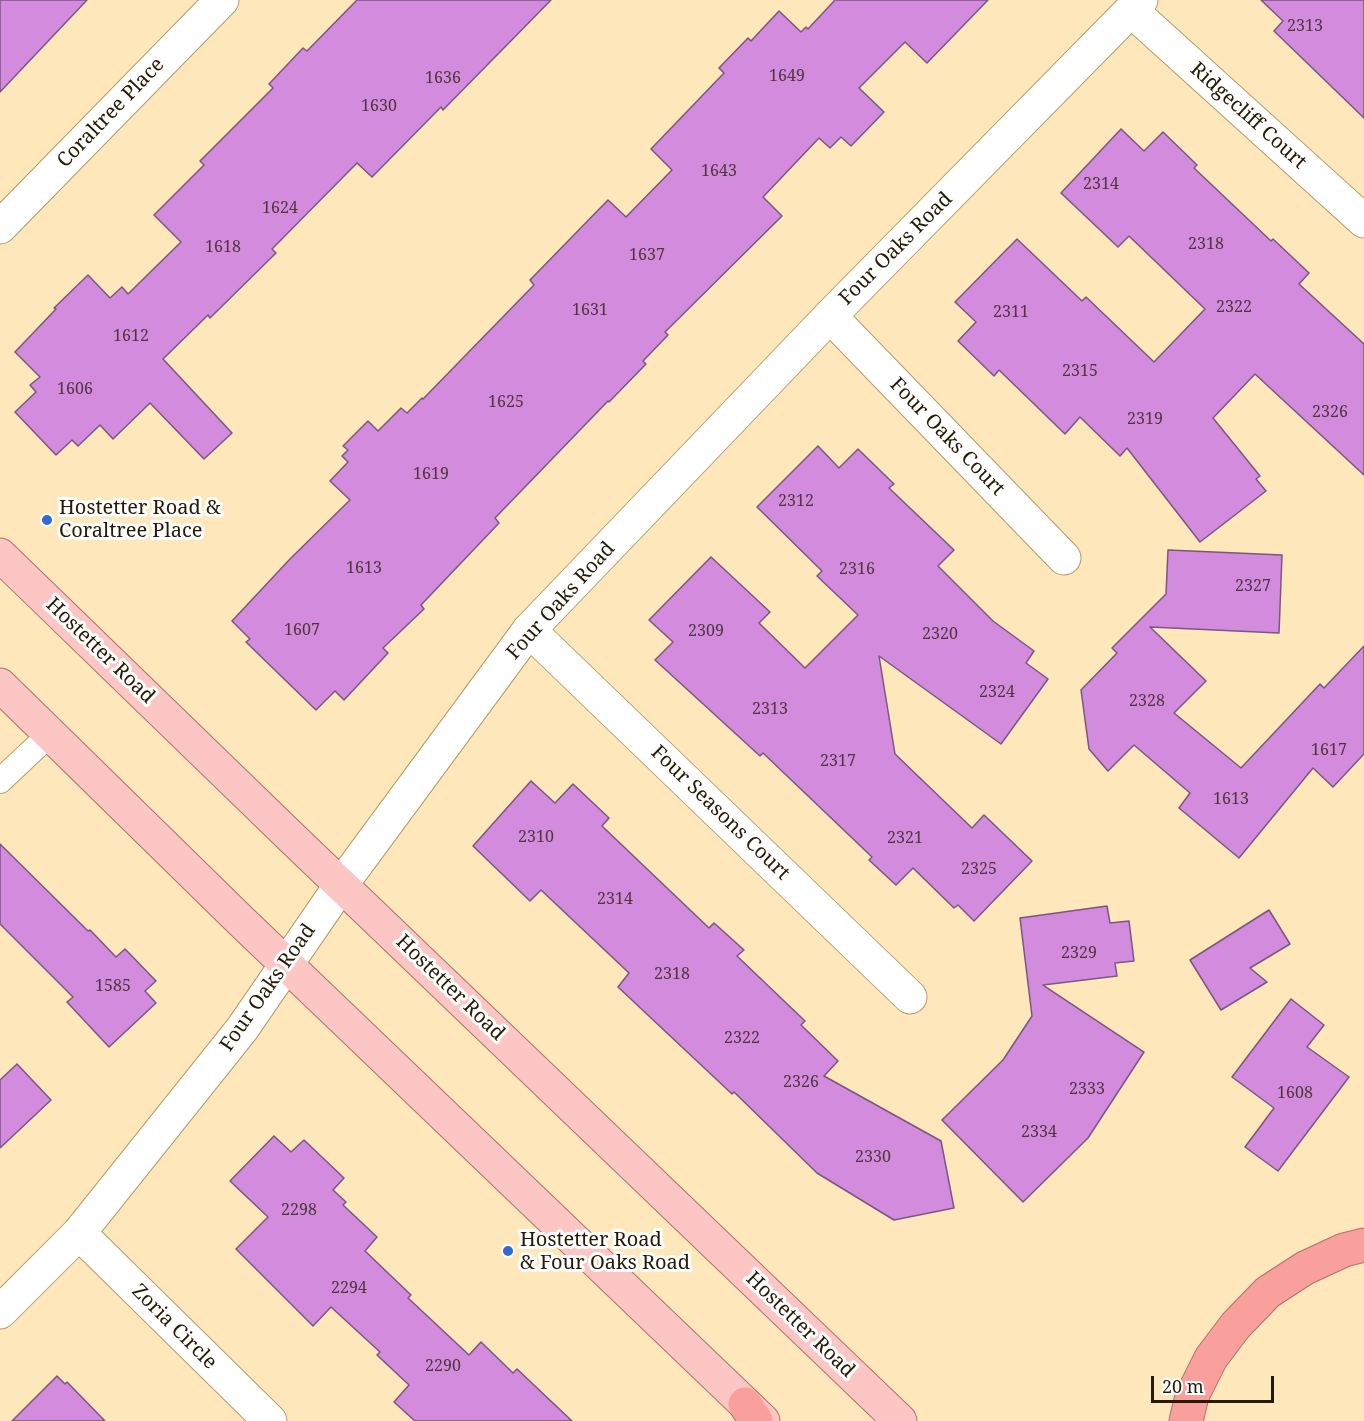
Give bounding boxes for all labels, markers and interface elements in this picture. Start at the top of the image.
house number: 2313 [1287,16,1323,36]
street label: Coraltree Place [53,53,169,173]
street label: Ridgecliff Court [1185,58,1311,174]
house number: 1649 [769,66,805,86]
house number: 1636 [425,68,461,88]
house number: 1630 [361,96,397,116]
house number: 1643 [701,161,737,181]
house number: 2314 [1083,174,1119,194]
street label: Four Oaks Road [834,187,958,311]
house number: 1624 [262,198,298,218]
house number: 2318 [1188,234,1224,254]
house number: 1618 [205,237,241,257]
house number: 1637 [629,245,665,265]
house number: 2322 [1216,297,1252,317]
house number: 1631 [572,300,608,320]
house number: 2311 [993,302,1029,322]
house number: 1612 [113,326,149,346]
house number: 2315 [1062,361,1098,381]
street label: Four Oaks Court [885,373,1009,501]
house number: 1606 [57,379,93,399]
house number: 1625 [488,392,524,412]
house number: 2326 [1312,402,1348,422]
house number: 2319 [1127,409,1163,429]
house number: 1619 [413,464,449,484]
house number: 2312 [778,491,814,511]
place label: Hostetter Road & Coraltree Place [59,496,221,543]
marker: Hostetter Road & Coraltree Place [40,513,54,527]
street label: Four Oaks Road [502,537,620,665]
house number: 1613 [346,558,382,578]
house number: 2316 [839,559,875,579]
house number: 2327 [1235,576,1271,596]
street label: Hostetter Road [41,593,159,709]
house number: 1607 [284,620,320,640]
house number: 2309 [688,621,724,641]
house number: 2320 [922,624,958,644]
house number: 2324 [979,682,1015,702]
house number: 2328 [1129,691,1165,711]
house number: 2313 [752,699,788,719]
house number: 1617 [1311,740,1347,760]
street label: Four Seasons Court [646,741,794,885]
house number: 2317 [820,751,856,771]
house number: 1613 [1213,789,1249,809]
house number: 2310 [518,827,554,847]
house number: 2321 [887,828,923,848]
house number: 2325 [961,859,997,879]
house number: 2314 [597,889,633,909]
street label: Four Oaks Road [215,920,321,1056]
street label: Hostetter Road [391,930,509,1046]
house number: 2329 [1061,943,1097,963]
house number: 2318 [654,964,690,984]
house number: 1585 [95,976,131,996]
house number: 2322 [724,1028,760,1048]
house number: 2326 [783,1072,819,1092]
house number: 2333 [1069,1079,1105,1099]
house number: 1608 [1277,1083,1313,1103]
house number: 2334 [1021,1122,1057,1142]
house number: 2330 [855,1147,891,1167]
house number: 2298 [281,1200,317,1220]
place label: Hostetter Road & Four Oaks Road [520,1228,690,1275]
marker: Hostetter Road & Four Oaks Road [501,1244,515,1258]
street label: Hostetter Road [741,1267,859,1383]
house number: 2294 [331,1278,367,1298]
street label: Zoria Circle [126,1279,222,1375]
house number: 2290 [425,1356,461,1376]
scale bar [1154,1364,1277,1402]
text: 20 m [1162,1374,1204,1398]

